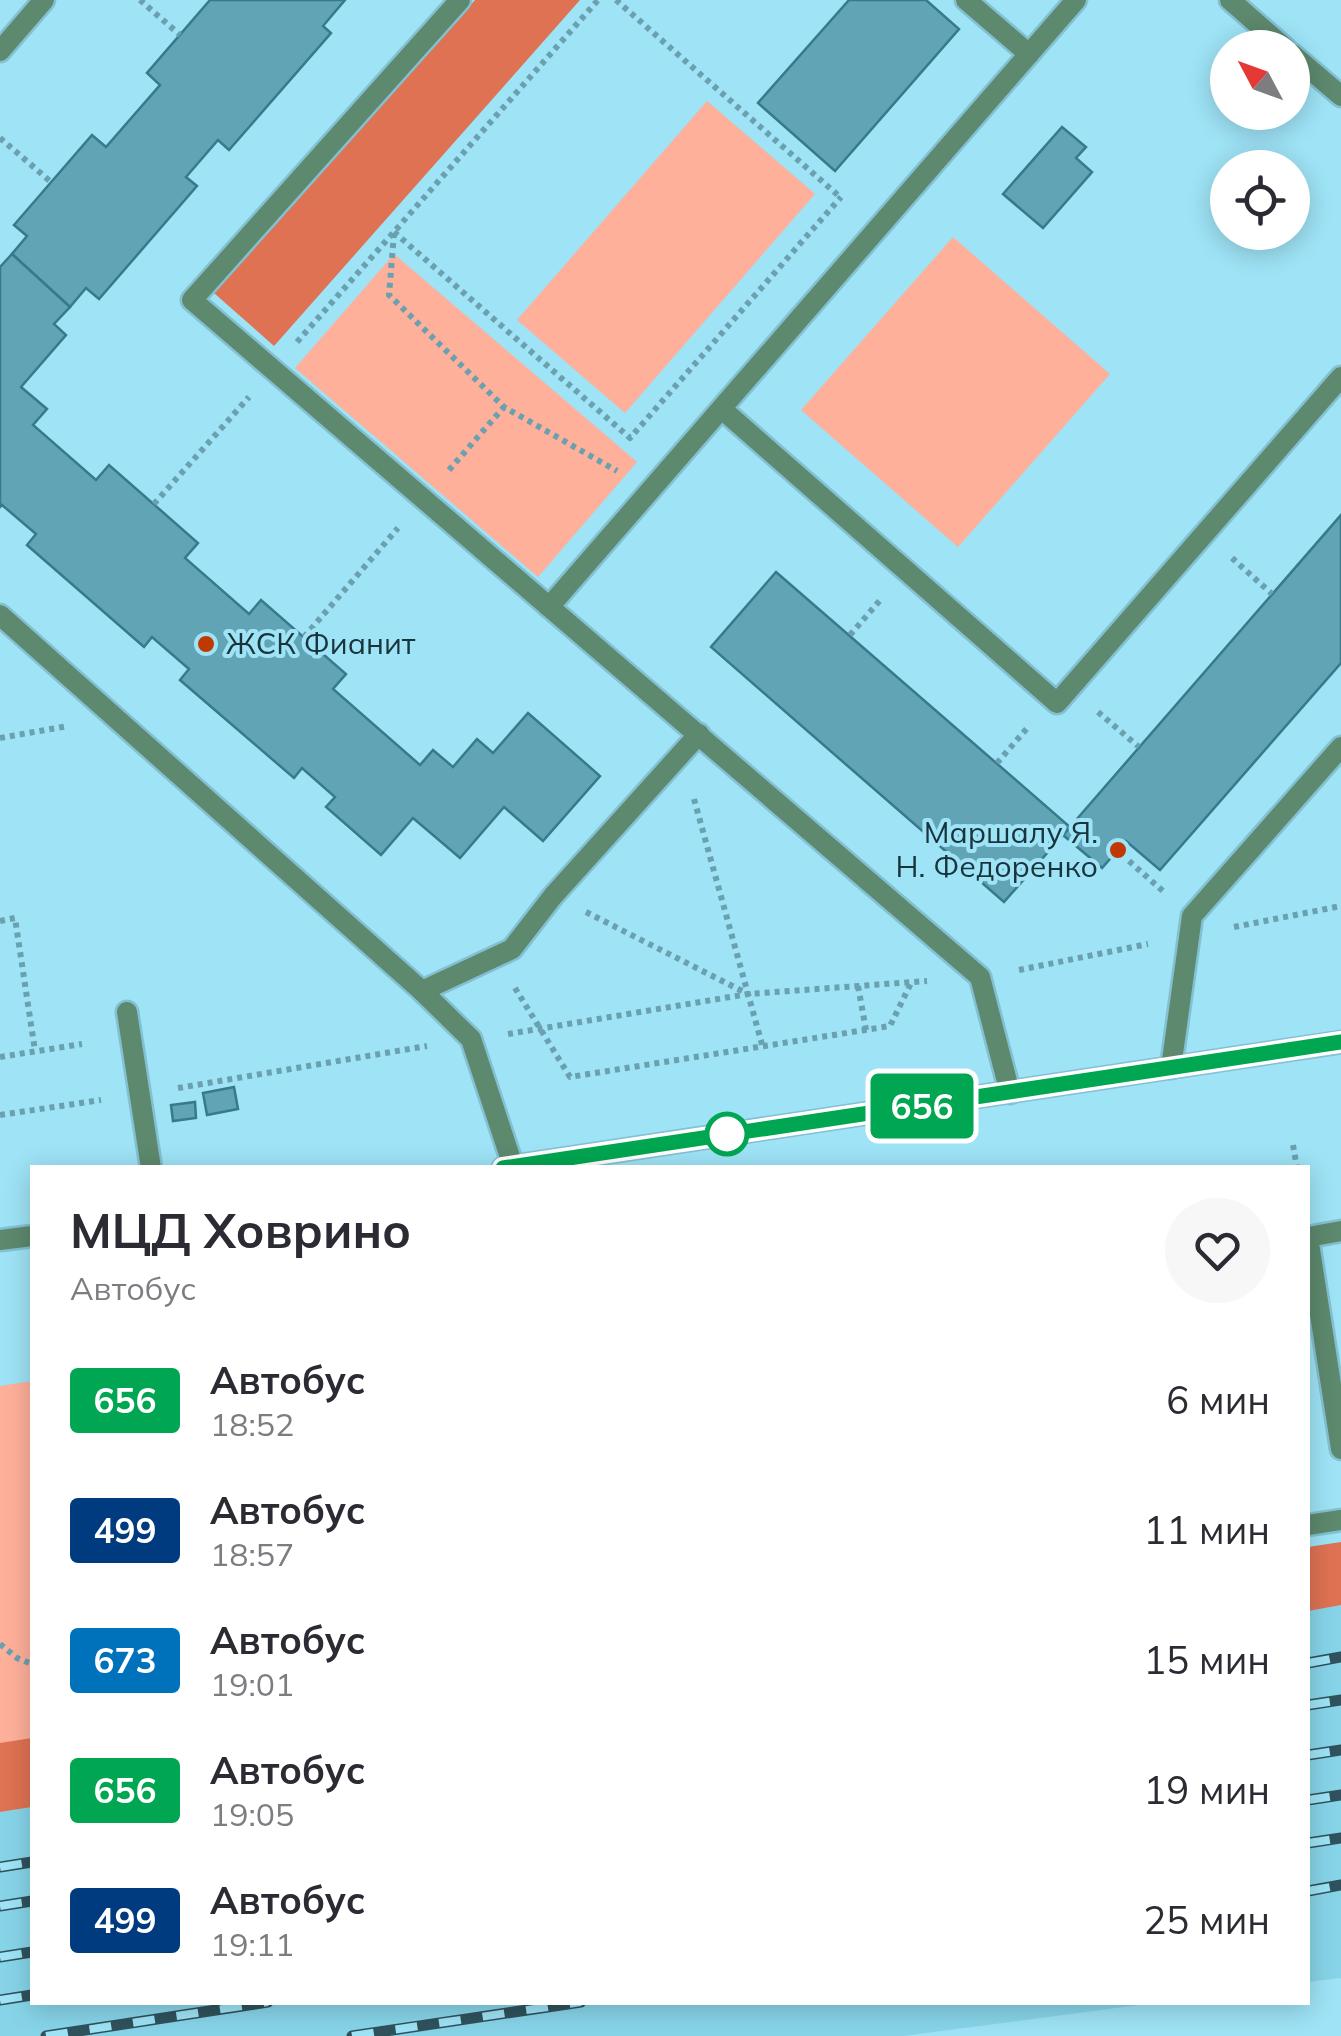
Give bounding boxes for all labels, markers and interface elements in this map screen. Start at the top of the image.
north arrow [1210,30,1310,130]
map controls [1210,30,1310,250]
button: locate [1210,150,1310,250]
place label: ЖСК Фианит [226,624,416,662]
marker: ЖСК Фианит [195,633,217,655]
place label: Маршалу Я. Н. Федоренко [896,813,1098,885]
marker: Маршалу Я. Н. Федоренко [1107,839,1129,861]
line badge: 656 [864,1074,980,1138]
text: 656 [890,1084,954,1128]
unlabelled marker [706,1113,748,1155]
button: heart [1165,1198,1270,1303]
text: МЦД Ховрино [70,1200,411,1260]
text: Автобус [70,1268,196,1308]
text: Автобус [210,1356,365,1404]
text: 6 мин [1166,1376,1270,1424]
text: 656 [93,1378,157,1422]
text: 18:52 [210,1404,294,1444]
text: Автобус [210,1486,365,1534]
text: 11 мин [1144,1506,1270,1554]
text: 499 [93,1508,157,1552]
text: 18:57 [210,1534,294,1574]
text: Автобус [210,1616,365,1664]
text: 15 мин [1144,1636,1270,1684]
text: 673 [93,1638,157,1682]
text: 19:01 [210,1664,294,1704]
text: Автобус [210,1746,365,1794]
text: 19 мин [1144,1766,1270,1814]
text: 656 [93,1768,157,1812]
text: 19:05 [210,1794,294,1834]
text: Автобус [210,1876,365,1924]
text: 25 мин [1144,1896,1270,1944]
text: 499 [93,1898,157,1942]
text: 19:11 [210,1924,294,1964]

